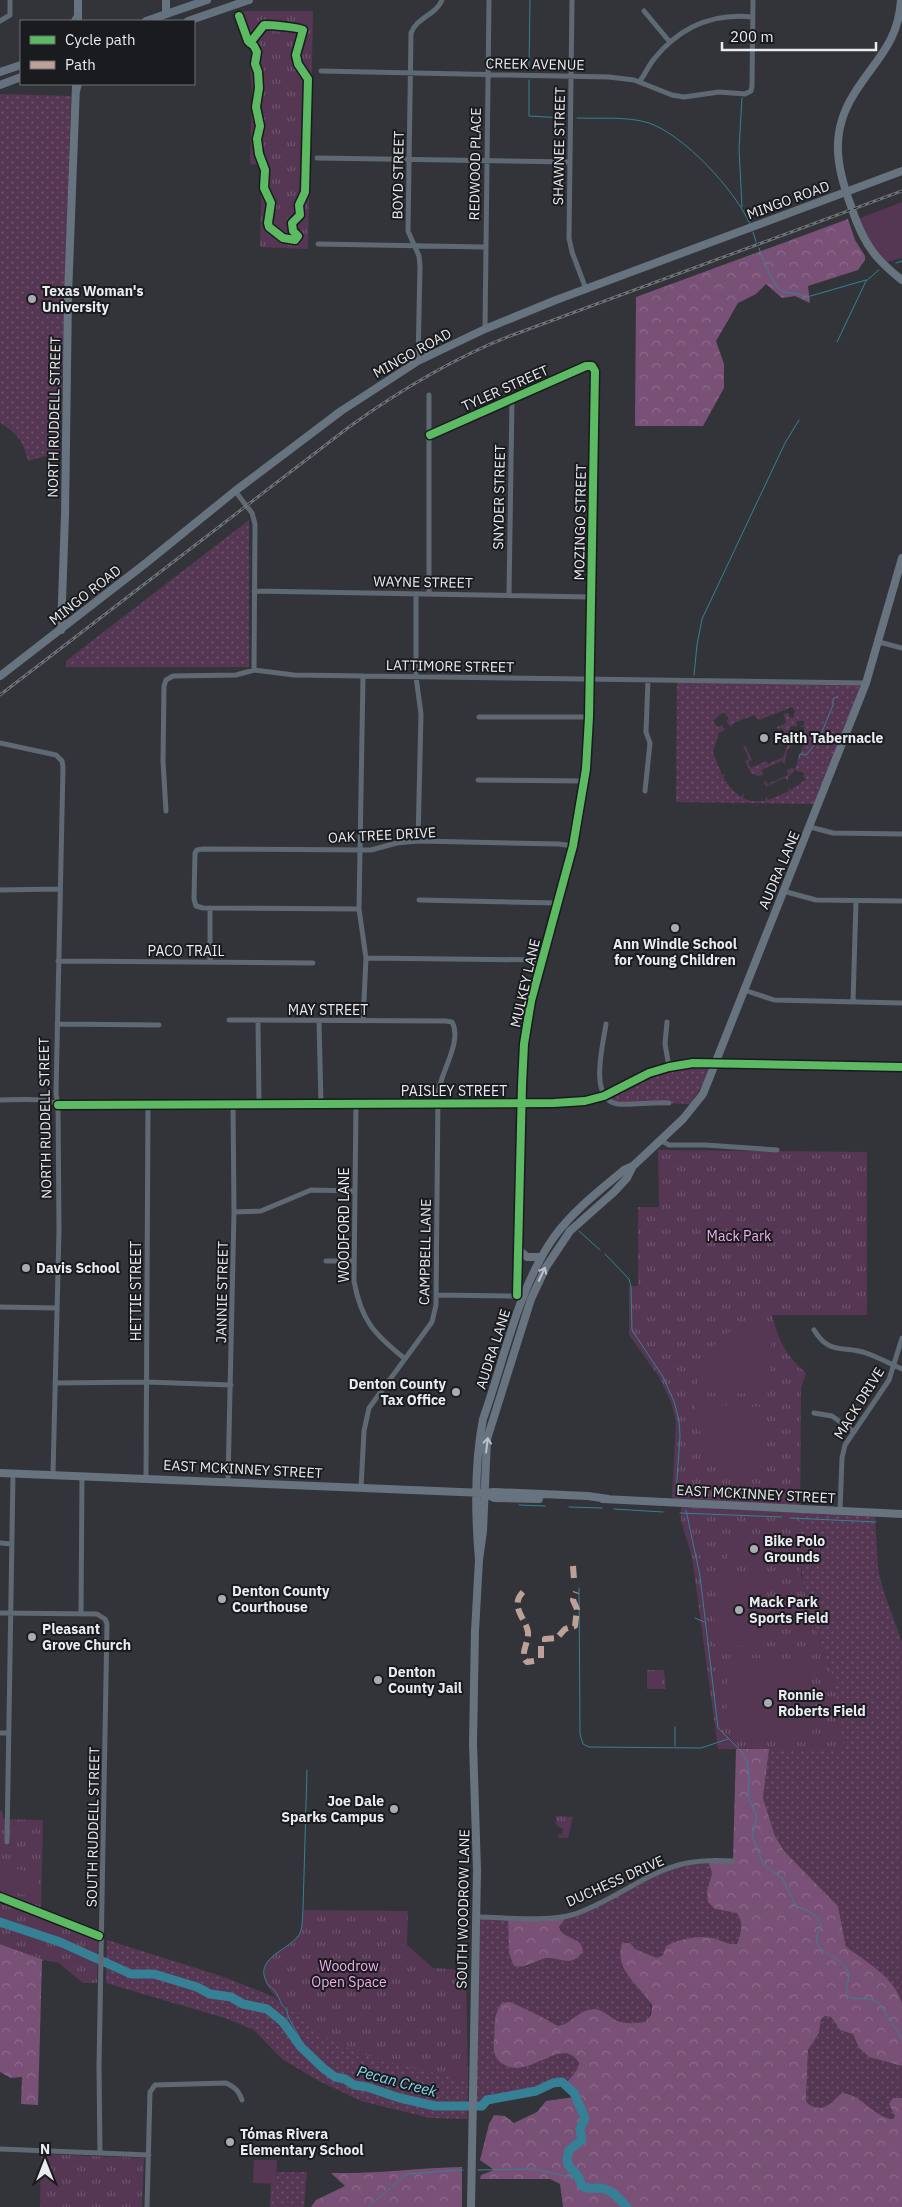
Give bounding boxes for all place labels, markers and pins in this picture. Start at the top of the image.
place label: Texas Woman's University [42,282,144,316]
marker: Texas Woman's University [26,293,38,305]
place label: Faith Tabernacle [774,729,884,747]
marker: Faith Tabernacle [758,732,770,744]
marker: Ann Windle School for Young Children [669,922,681,934]
place label: Ann Windle School for Young Children [613,935,737,969]
place label: Davis School [36,1259,120,1277]
marker: Davis School [20,1262,32,1274]
place label: Denton County Tax Office [349,1375,447,1409]
marker: Denton County Tax Office [450,1386,462,1398]
place label: Bike Polo Grounds [764,1532,825,1566]
marker: Bike Polo Grounds [748,1543,760,1555]
place label: Denton County Courthouse [232,1582,330,1616]
marker: Denton County Courthouse [216,1593,228,1605]
place label: Mack Park Sports Field [749,1593,828,1627]
marker: Mack Park Sports Field [733,1604,745,1616]
place label: Pleasant Grove Church [42,1620,131,1654]
marker: Pleasant Grove Church [26,1631,38,1643]
place label: Denton County Jail [388,1663,462,1697]
marker: Denton County Jail [372,1674,384,1686]
place label: Ronnie Roberts Field [778,1686,866,1720]
marker: Ronnie Roberts Field [762,1697,774,1709]
place label: Joe Dale Sparks Campus [281,1792,384,1826]
marker: Joe Dale Sparks Campus [388,1803,400,1815]
place label: Tómas Rivera Elementary School [240,2125,364,2159]
marker: Tómas Rivera Elementary School [224,2136,236,2148]

